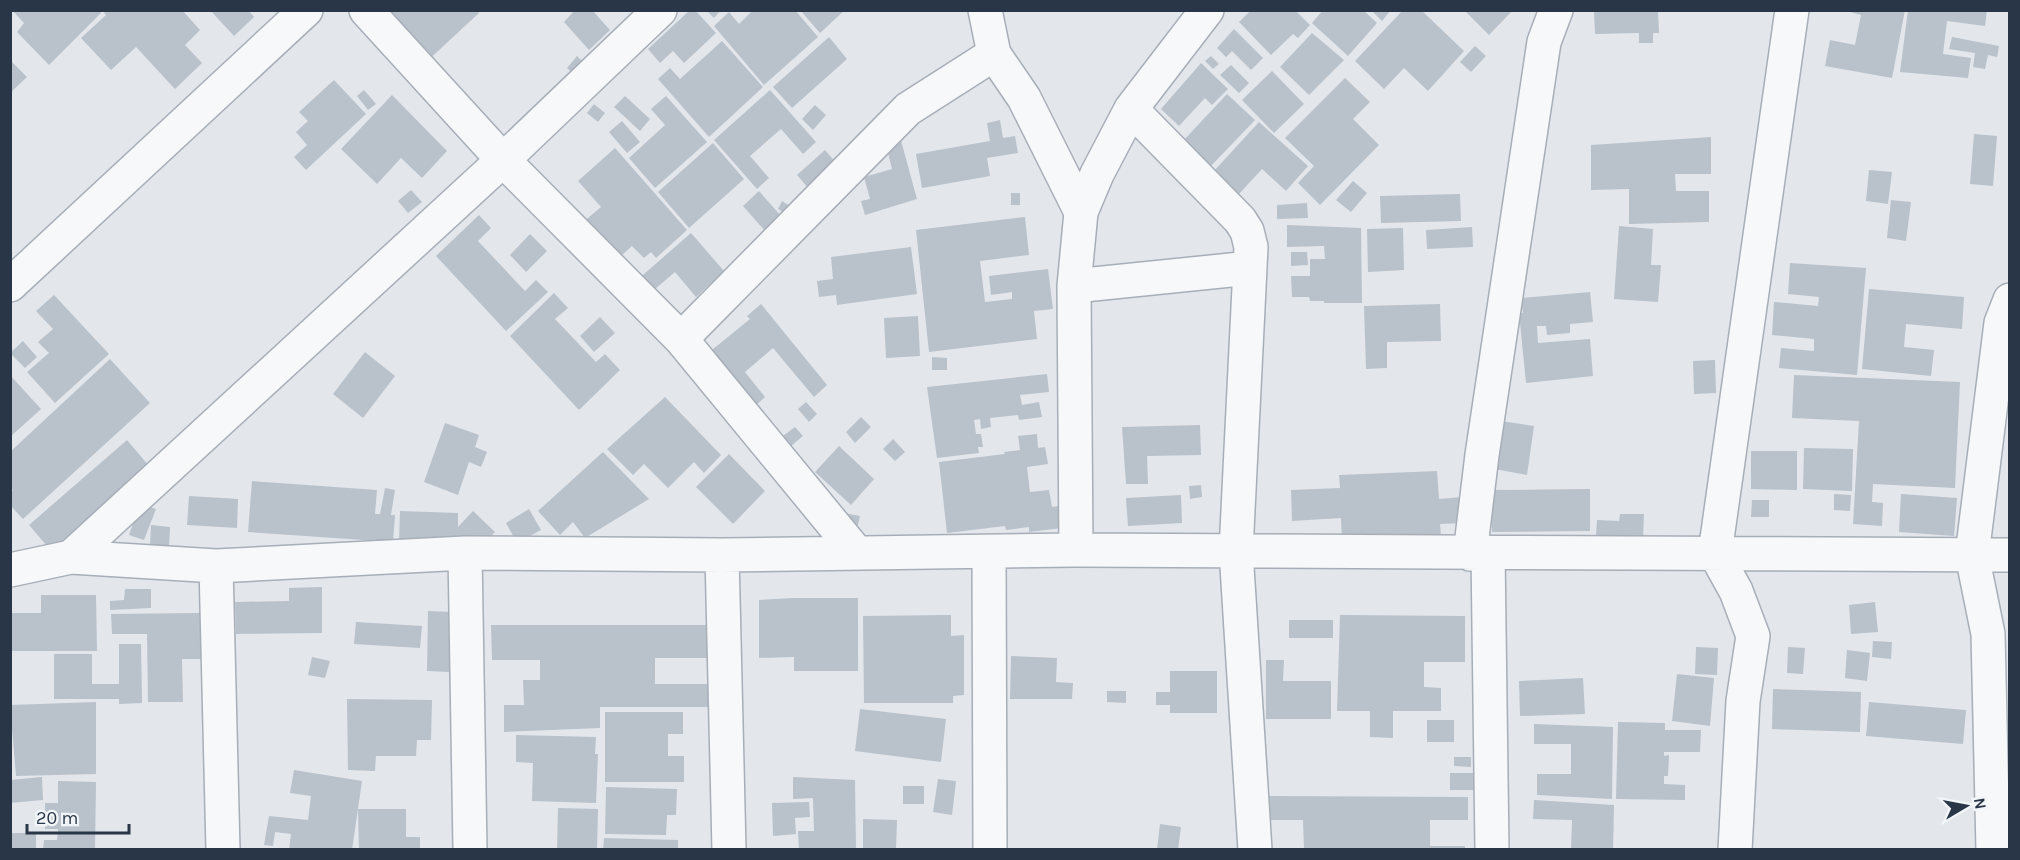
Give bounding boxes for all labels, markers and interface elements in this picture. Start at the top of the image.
north arrow [1936,776,1996,836]
text: N [1970,796,1991,811]
scale bar [27,797,129,835]
text: 20 m [36,807,78,829]

